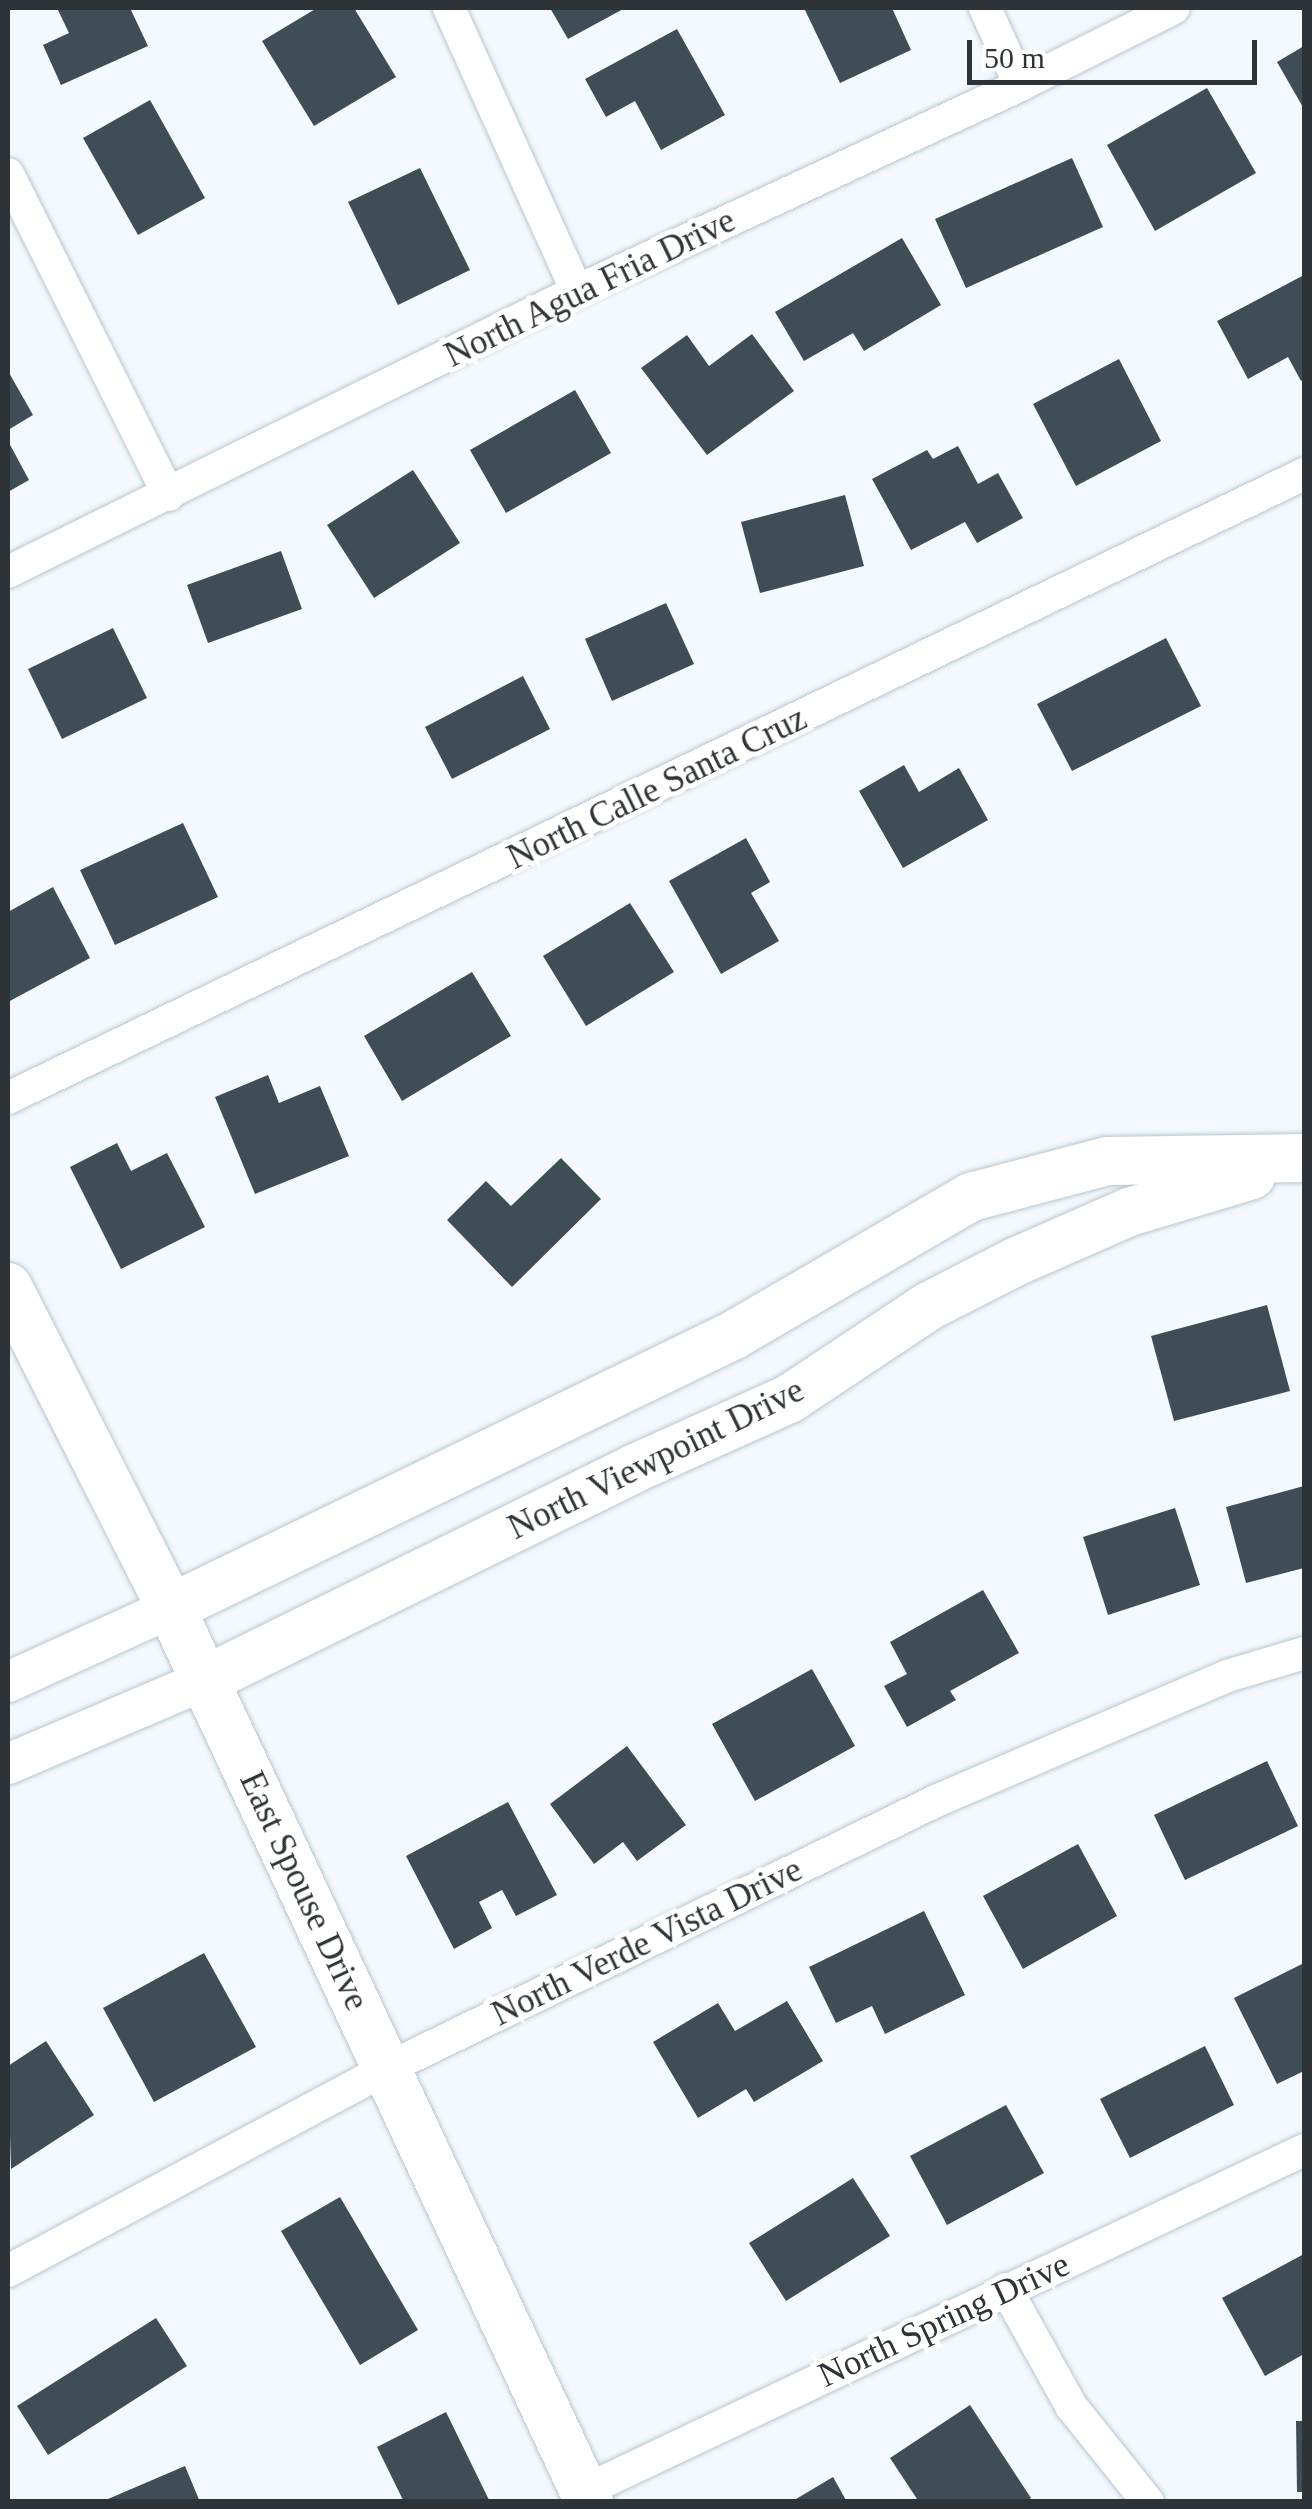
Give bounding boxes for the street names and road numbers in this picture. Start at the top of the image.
street label: North Agua Fria Drive [437,199,743,377]
street label: North Calle Santa Cruz [501,697,813,879]
street label: North Viewpoint Drive [501,1369,811,1549]
street label: East Spouse Drive [230,1765,378,2017]
street label: North Verde Vista Drive [485,1848,809,2036]
street label: North Spring Drive [812,2243,1076,2397]

